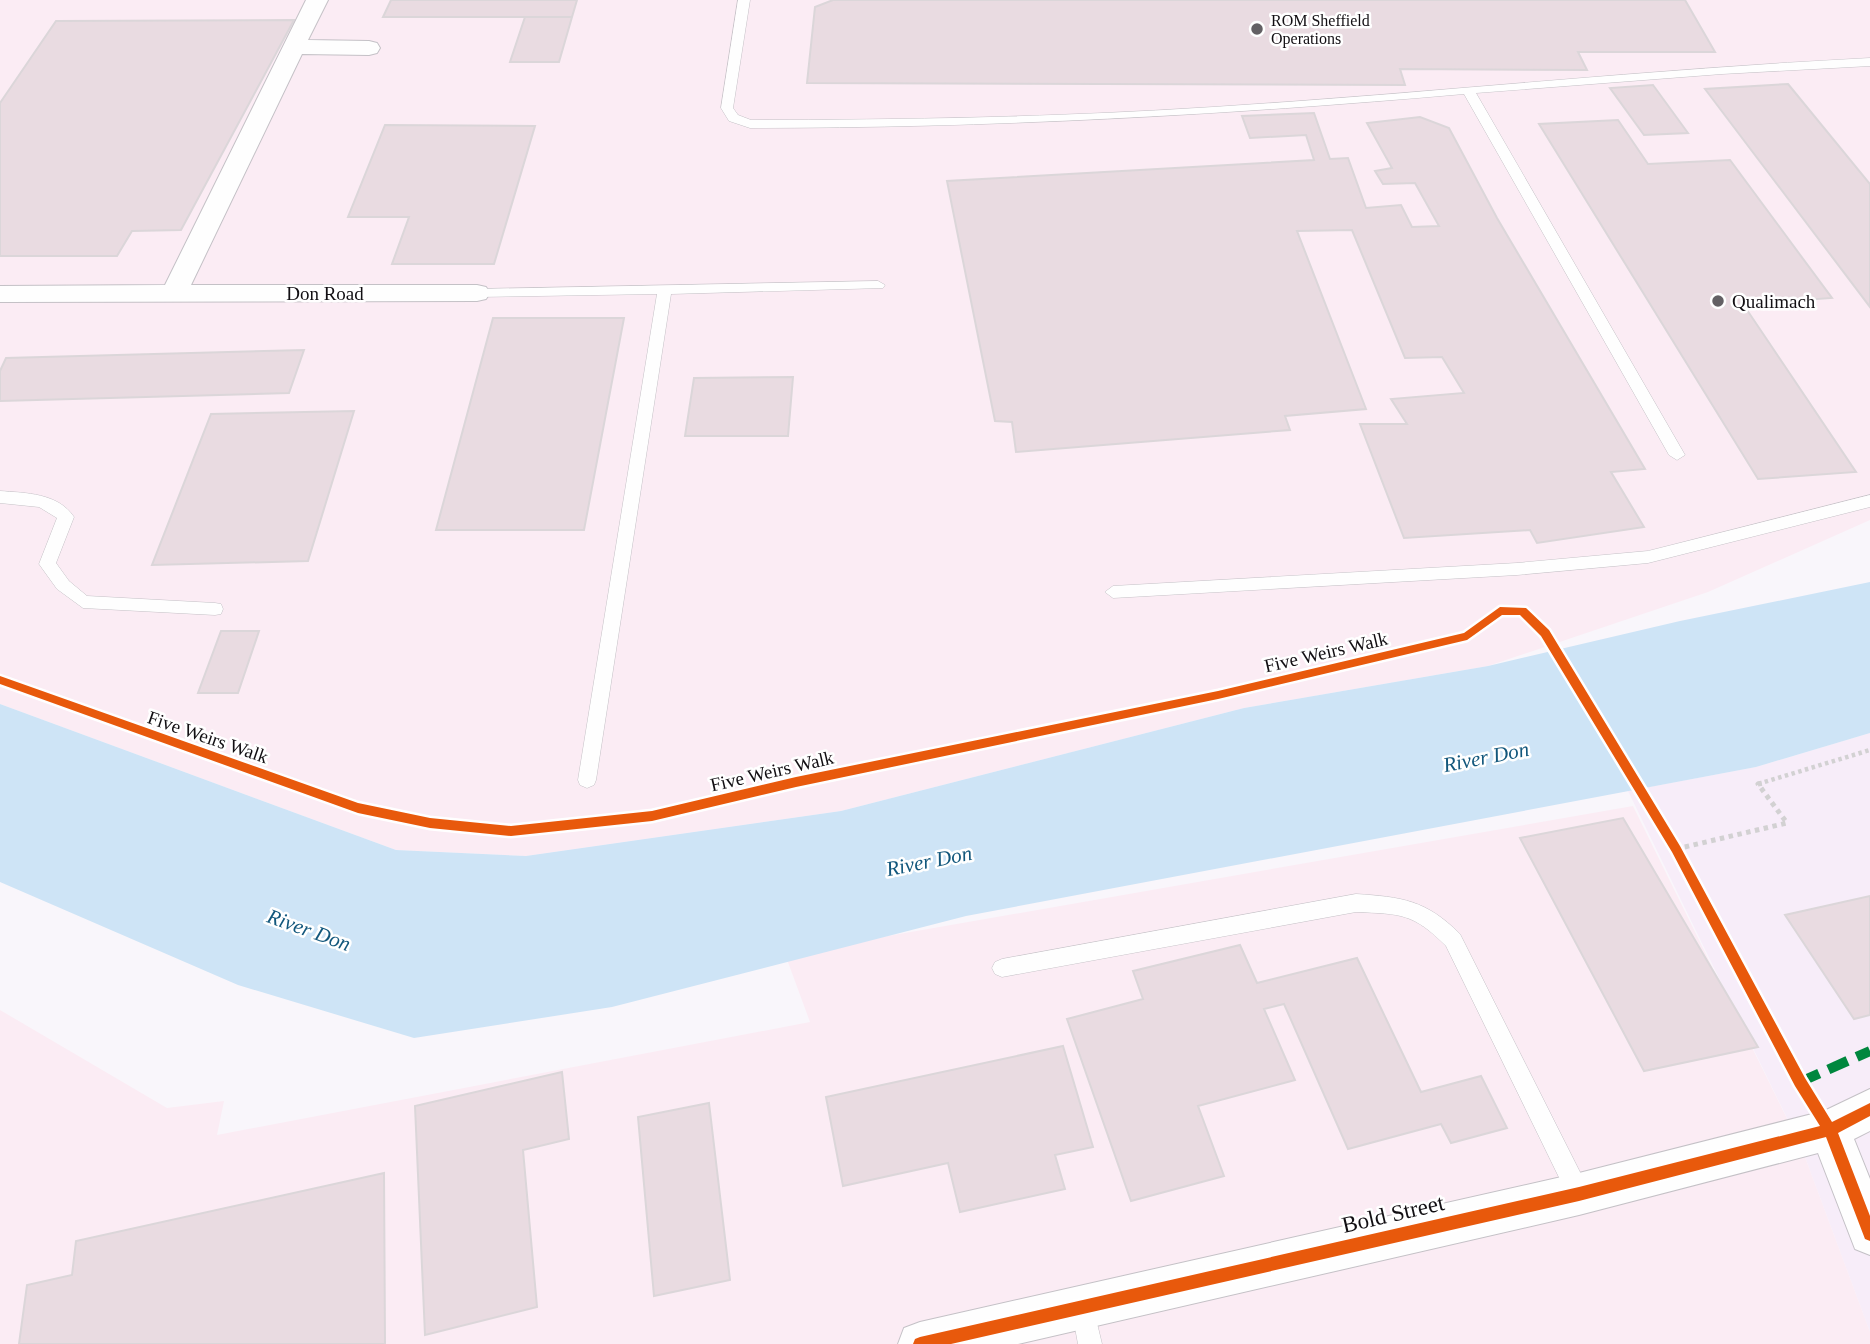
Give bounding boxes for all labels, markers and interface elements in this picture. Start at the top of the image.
place label: ROM Sheffield Operations [1271,12,1370,48]
marker: ROM Sheffield Operations [1249,21,1265,37]
street label: Don Road [286,283,364,304]
place label: Qualimach [1732,291,1816,312]
marker: Qualimach [1710,293,1726,309]
street label: Five Weirs Walk [1262,627,1390,676]
street label: Five Weirs Walk [145,707,271,768]
water label: River Don [1440,737,1531,777]
street label: Five Weirs Walk [708,746,836,795]
water label: River Don [883,841,974,881]
water label: River Don [263,904,354,956]
street label: Bold Street [1339,1190,1447,1238]

